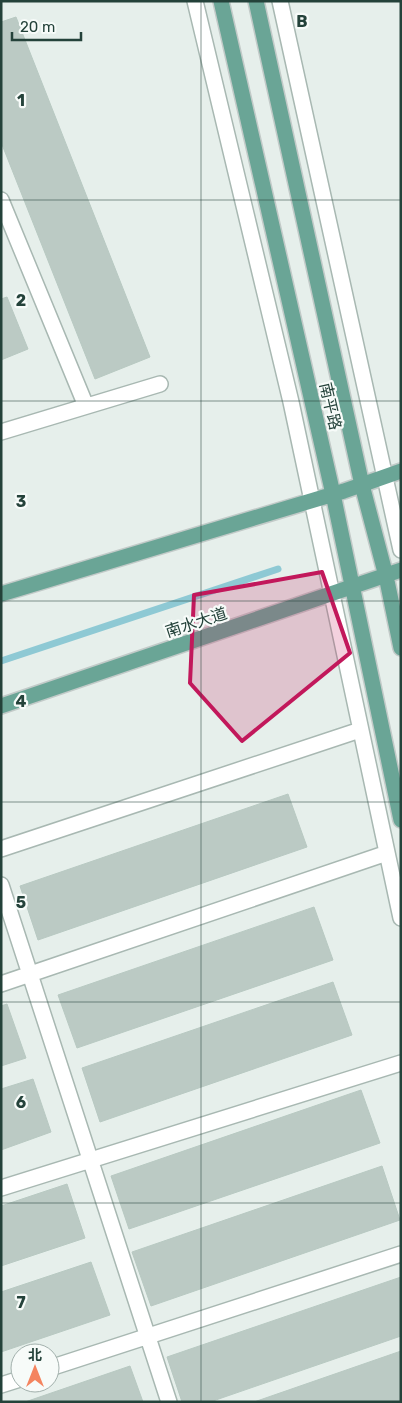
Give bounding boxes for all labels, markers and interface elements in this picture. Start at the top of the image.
scale bar [12,10,81,42]
text: B [296,12,308,31]
text: 20 m [20,18,55,36]
text: 1 [17,91,25,110]
text: 2 [16,291,26,310]
street label: 南平路 [316,381,345,432]
text: 3 [16,492,26,511]
street label: 南水大道 [163,604,230,641]
text: 4 [16,692,27,711]
text: 5 [16,893,26,912]
text: 6 [16,1093,26,1112]
text: 7 [16,1293,26,1312]
north arrow [10,1343,60,1393]
text: 北 [28,1347,42,1364]

